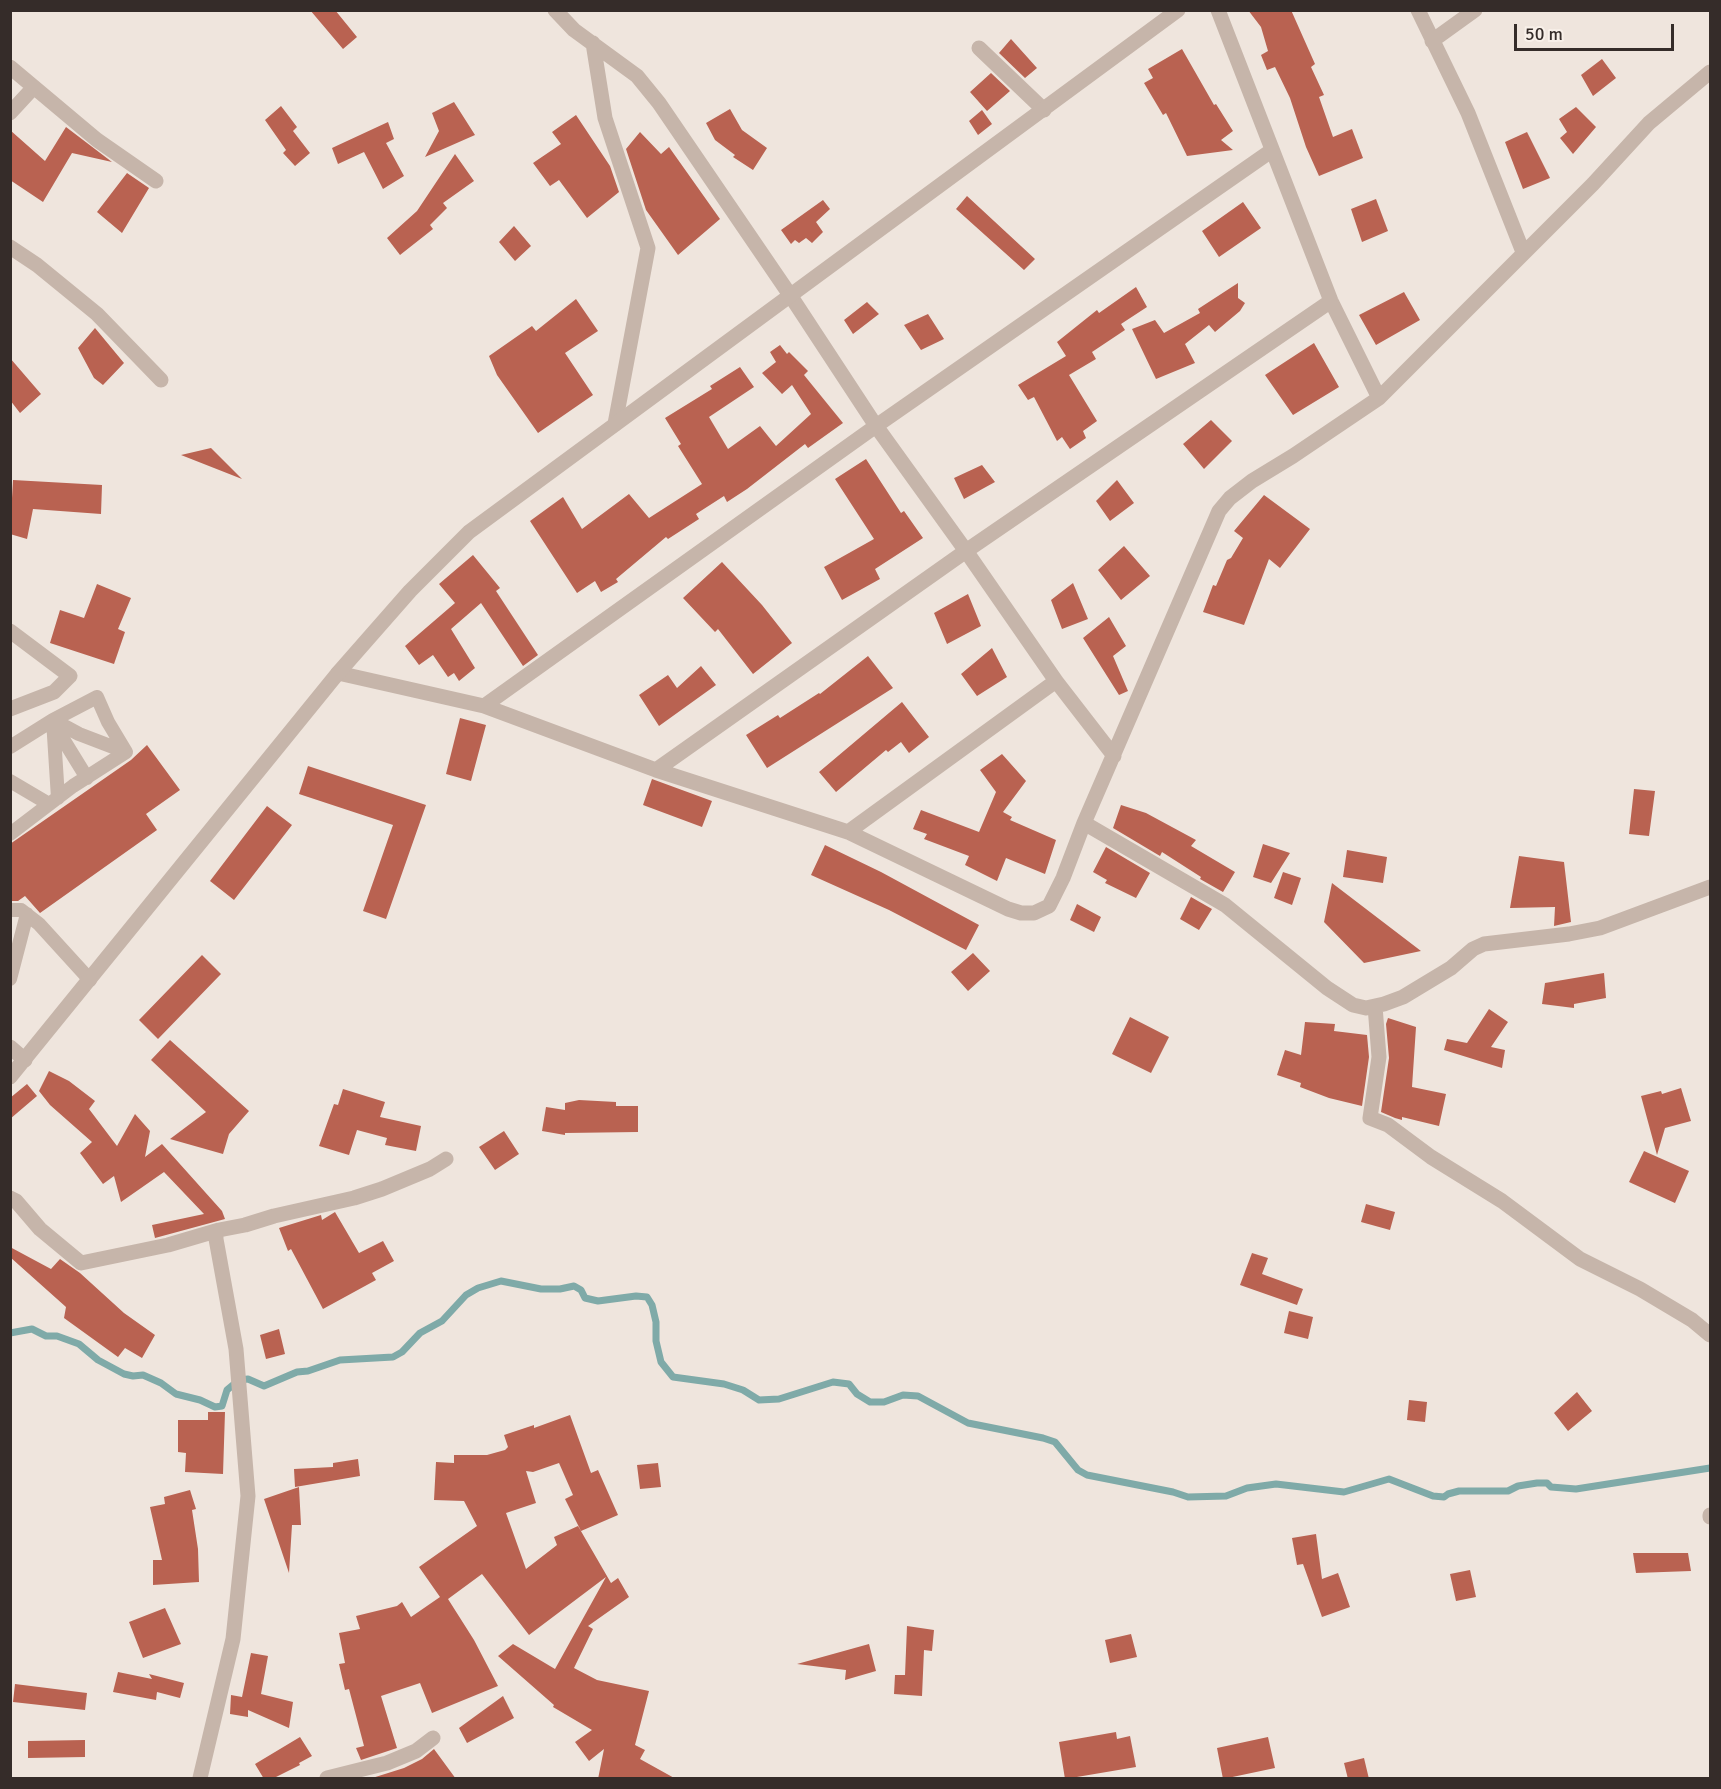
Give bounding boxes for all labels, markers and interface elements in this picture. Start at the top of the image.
scale bar [1517,12,1678,50]
text: 50 m [1525,23,1563,45]

